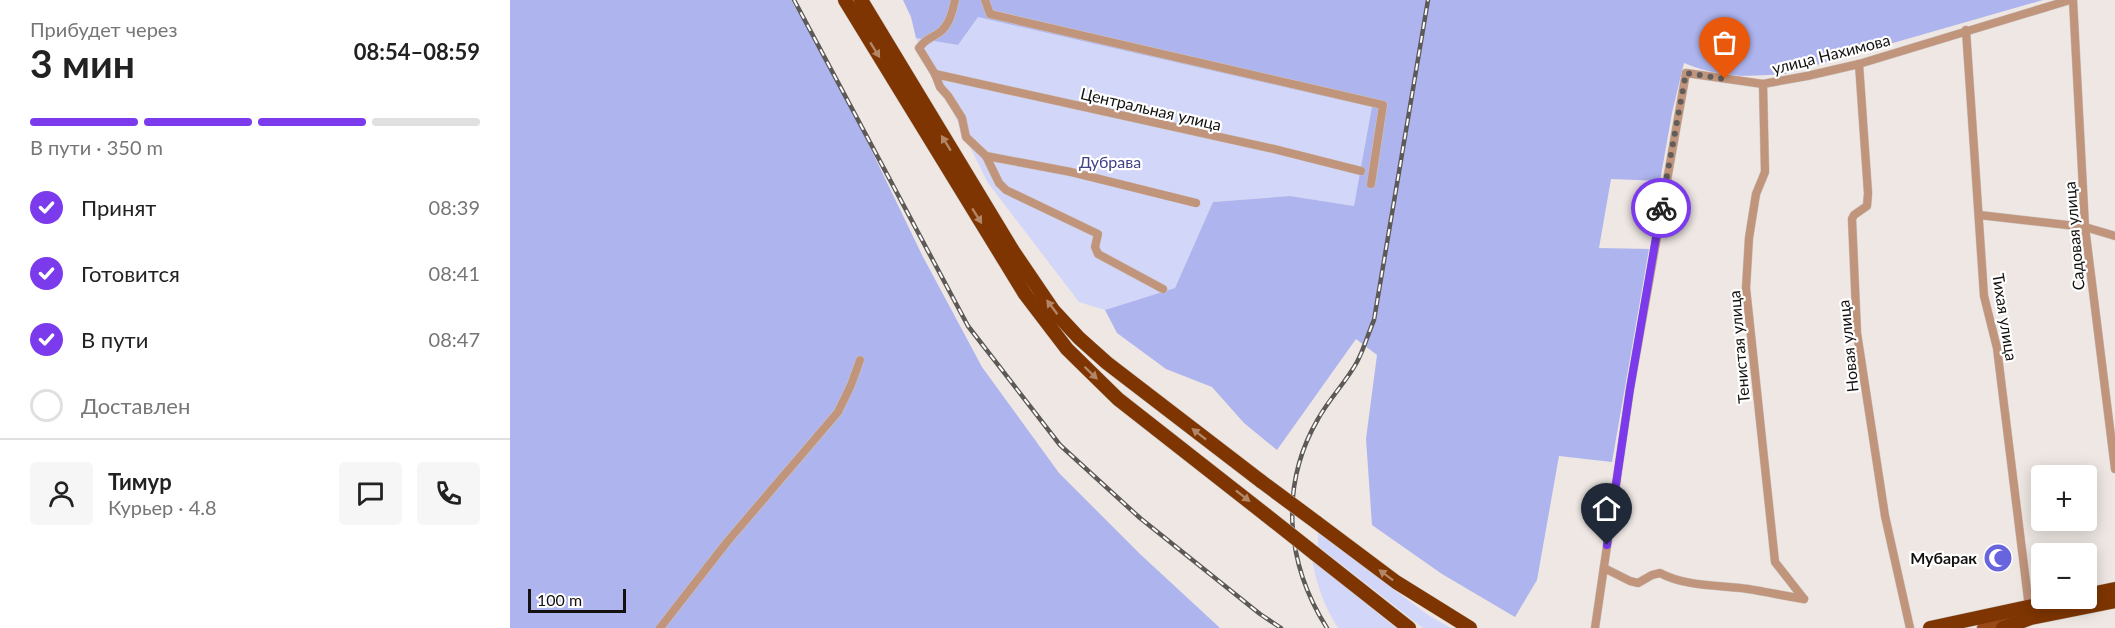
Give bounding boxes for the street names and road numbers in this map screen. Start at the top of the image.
street label: улица Нахимова [1770,30,1892,77]
street label: Центральная улица [1079,83,1223,134]
street label: Садовая улица [2059,181,2088,291]
street label: Тихая улица [1989,272,2022,362]
street label: Тенистая улица [1724,290,1753,404]
street label: Новая улица [1833,299,1862,393]

